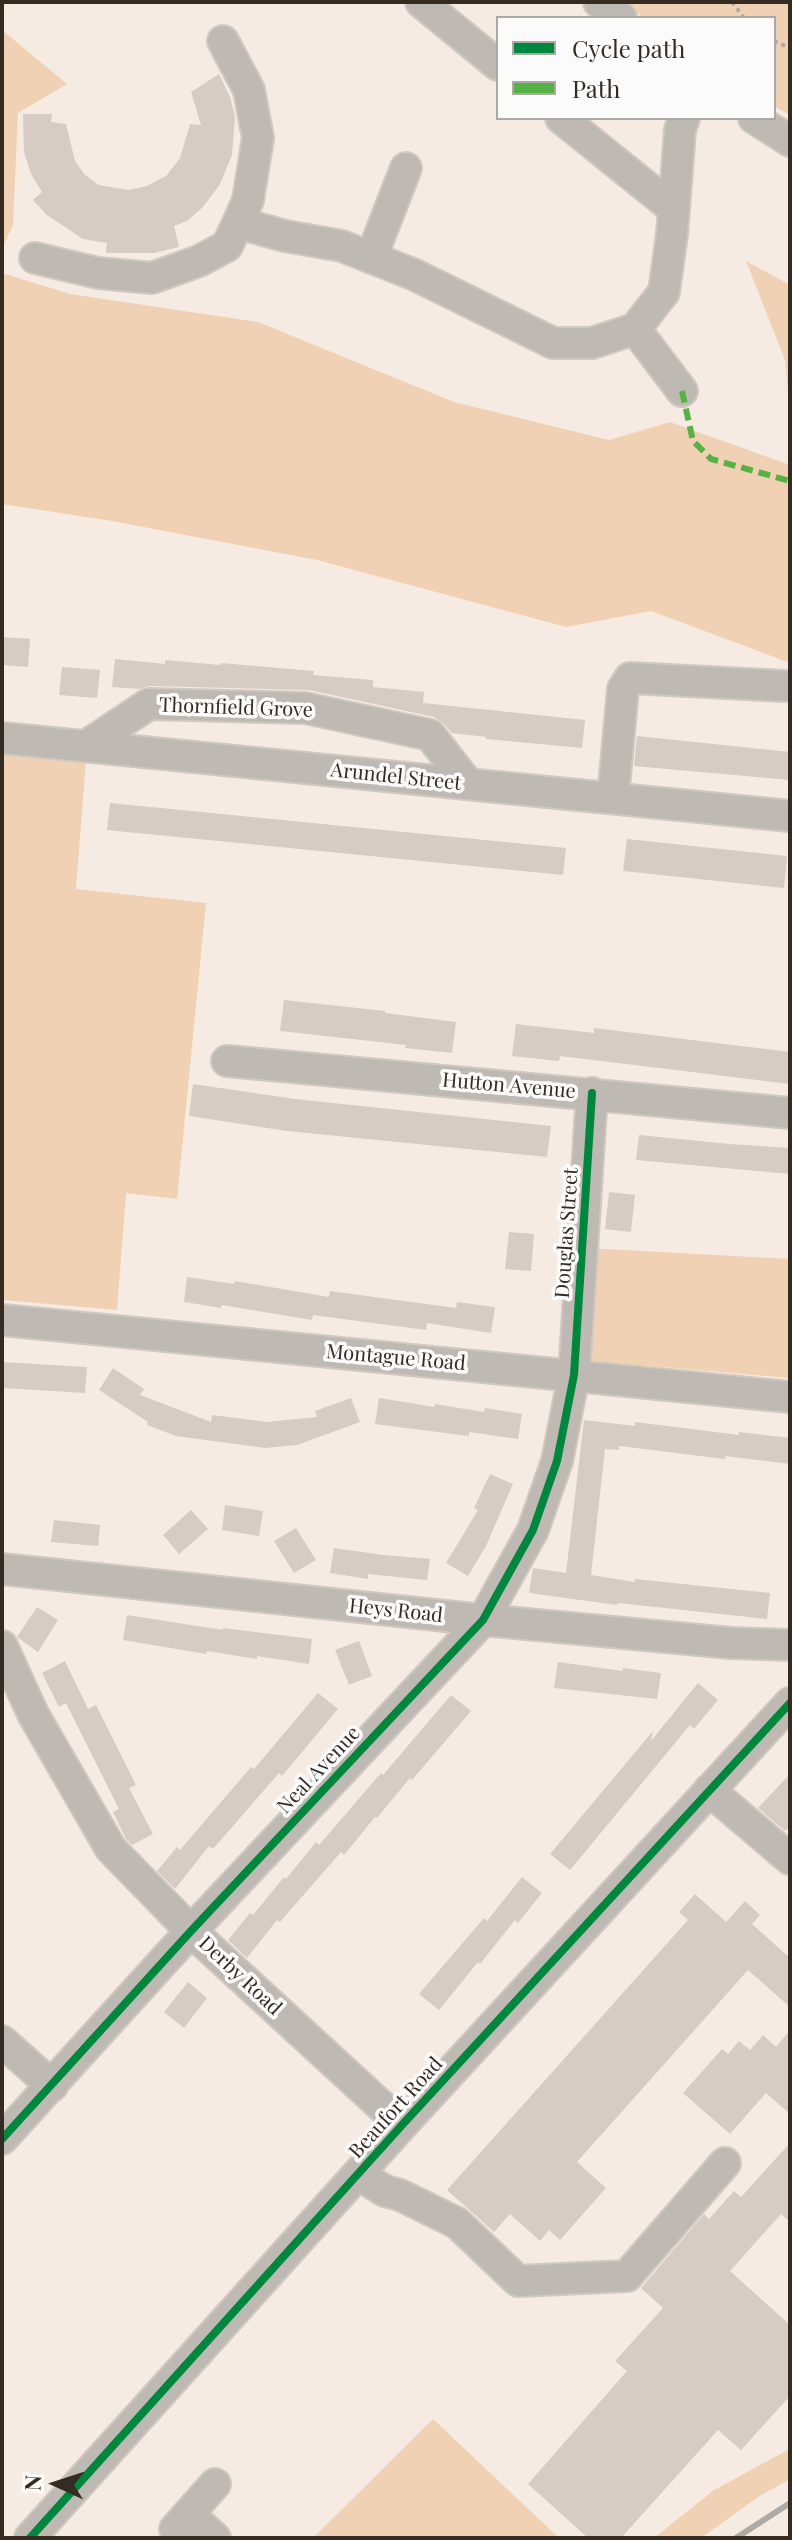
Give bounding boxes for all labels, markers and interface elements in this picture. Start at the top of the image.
legend [496,16,776,120]
text: Cycle path [572,32,685,64]
text: Path [572,72,620,104]
street label: Thornfield Grove [159,693,313,723]
street label: Arundel Street [330,758,462,796]
street label: Hutton Avenue [441,1068,577,1104]
street label: Douglas Street [550,1167,584,1299]
street label: Montague Road [325,1340,467,1376]
street label: Heys Road [348,1594,444,1628]
street label: Neal Avenue [273,1721,365,1819]
street label: Derby Road [194,1932,286,2020]
street label: Beaufort Road [344,2052,448,2164]
north arrow [16,2444,96,2524]
text: N [17,2474,47,2491]

